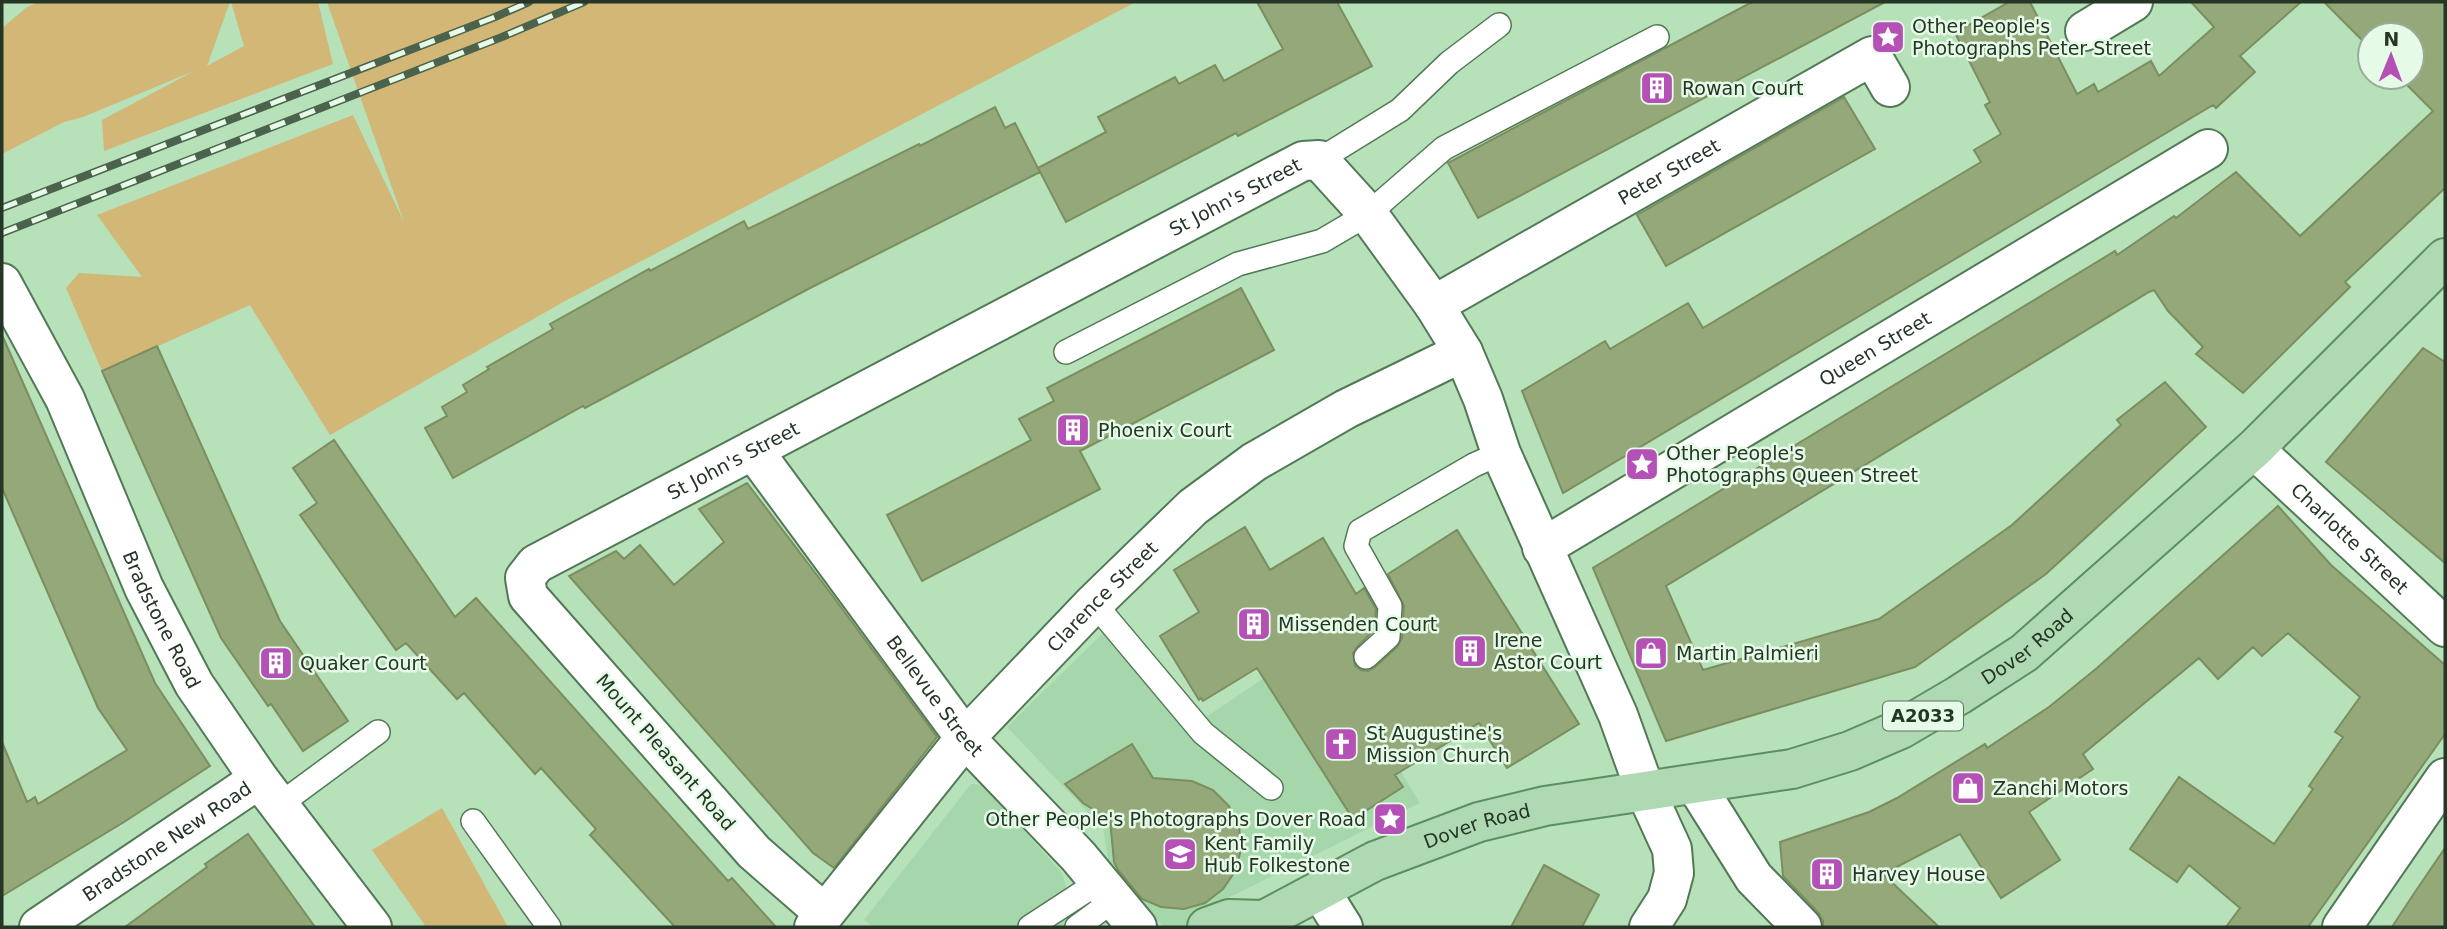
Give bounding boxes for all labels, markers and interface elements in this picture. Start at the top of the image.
place label: Other People's Photographs Peter Street [1912,15,2151,59]
place icon: Other People's Photographs Peter Street [1869,18,1907,56]
north arrow [2356,21,2426,91]
text: N [2383,28,2399,50]
building icon: Rowan Court [1638,69,1676,107]
place label: Rowan Court [1682,77,1803,99]
street label: Peter Street [1614,134,1723,209]
street label: St John's Street [1165,153,1305,240]
street label: Queen Street [1815,307,1935,390]
building icon: Phoenix Court [1054,411,1092,449]
street label: St John's Street [663,417,803,504]
place label: Phoenix Court [1098,419,1232,441]
place label: Other People's Photographs Queen Street [1666,442,1918,486]
place icon: Other People's Photographs Queen Street [1623,445,1661,483]
street label: Charlotte Street [2287,478,2413,598]
street label: Clarence Street [1042,537,1162,656]
street label: Bradstone Road [119,547,205,692]
street label: Dover Road [1977,604,2078,689]
building icon: Missenden Court [1235,605,1273,643]
place label: Missenden Court [1278,613,1437,635]
place label: Irene Astor Court [1494,629,1602,673]
street label: Bellevue Street [882,631,988,761]
building icon: Irene Astor Court [1451,632,1489,670]
shop icon: Martin Palmieri [1632,634,1670,672]
place label: Martin Palmieri [1676,642,1819,664]
building icon: Quaker Court [257,644,295,682]
place label: Quaker Court [300,652,427,674]
street label: Mount Pleasant Road [592,669,740,835]
road number: A2033 [1883,702,1963,730]
place label: St Augustine's Mission Church [1366,722,1510,766]
church icon: St Augustine's Mission Church [1322,725,1360,763]
shop icon: Zanchi Motors [1949,769,1987,807]
street label: Bradstone New Road [78,776,255,906]
place label: Zanchi Motors [1993,777,2128,799]
street label: Dover Road [1420,799,1533,853]
place icon: Other People's Photographs Dover Road [1371,800,1409,838]
place label: Other People's Photographs Dover Road [985,808,1366,830]
place label: Kent Family Hub Folkestone [1204,832,1350,876]
school or university icon: Kent Family Hub Folkestone [1161,835,1199,873]
building icon: Harvey House [1808,855,1846,893]
place label: Harvey House [1852,863,1986,885]

